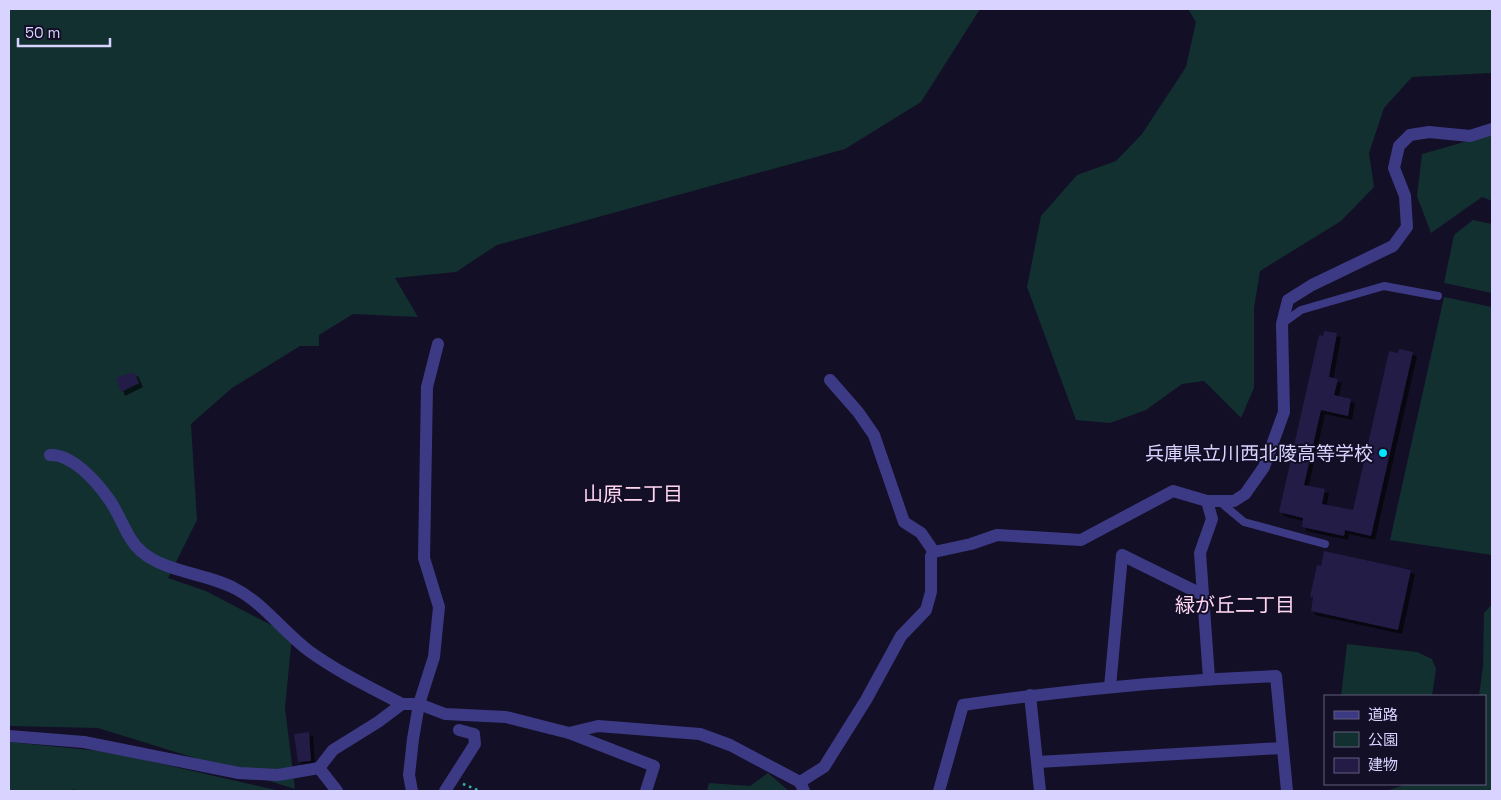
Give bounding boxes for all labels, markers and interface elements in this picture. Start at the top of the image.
scale bar [18,15,110,47]
text: 50 m [25,23,60,42]
place label: 兵庫県立川西北陵高等学校 [1145,441,1373,466]
marker: 兵庫県立川西北陵高等学校 [1377,447,1389,459]
district label: 山原二丁目 [583,481,683,507]
district label: 緑が丘二丁目 [1175,592,1295,618]
legend [1324,695,1486,785]
text: 道路 [1368,705,1398,724]
text: 公園 [1368,730,1398,749]
text: 建物 [1368,755,1398,774]

